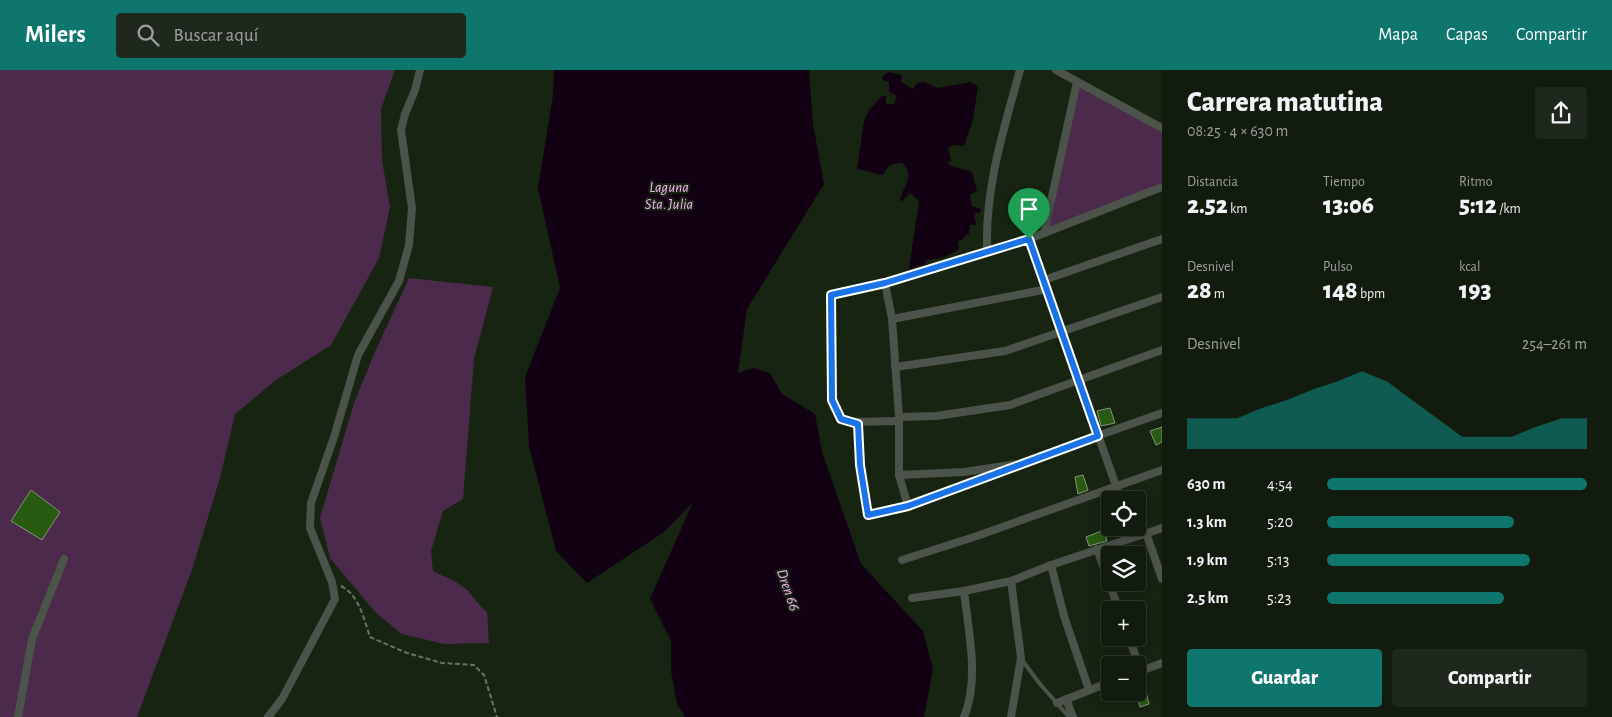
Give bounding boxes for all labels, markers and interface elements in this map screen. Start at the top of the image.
search box [116,13,466,58]
icon: search [134,21,162,49]
text: Milers [25,23,86,47]
text: Buscar aquí [174,26,258,45]
text: Mapa [1378,26,1418,44]
text: Capas [1446,26,1488,44]
text: Compartir [1516,26,1587,44]
button: share [1535,87,1587,139]
text: Carrera matutina [1187,89,1383,117]
text: 08:25 · 4 × 630 m [1187,123,1288,139]
text: Distancia [1187,175,1238,189]
text: Tiempo [1323,175,1365,189]
text: Ritmo [1459,175,1493,189]
water label: Laguna Sta. Julia [645,180,693,212]
pin [1008,188,1050,239]
text: 2.52 [1187,193,1228,218]
text: 13:06 [1323,193,1374,218]
text: 5:12 [1459,193,1497,218]
icon: arrive [1015,195,1043,223]
text: km [1228,202,1248,216]
text: /km [1497,202,1521,216]
text: Desnivel [1187,260,1234,274]
text: Pulso [1323,260,1353,274]
text: kcal [1459,260,1480,274]
text: 28 [1187,278,1212,303]
text: 148 [1323,278,1358,303]
text: 193 [1459,278,1491,303]
text: m [1212,287,1225,301]
text: bpm [1358,287,1385,301]
text: Desnivel [1187,336,1241,352]
text: 254–261 m [1522,336,1587,352]
text: 630 m [1187,476,1225,492]
text: 4:54 [1267,476,1293,492]
map controls [1101,491,1146,701]
button: locate [1101,491,1146,536]
text: 1.3 km [1187,514,1227,530]
text: 5:20 [1267,514,1293,530]
button: layers [1101,546,1146,591]
text: 1.9 km [1187,552,1227,568]
text: 5:13 [1267,552,1289,568]
water label: Dren 66 [774,567,802,613]
text: 2.5 km [1187,590,1228,606]
text: 5:23 [1267,590,1291,606]
button: + [1101,601,1146,646]
button: Guardar [1187,649,1382,707]
button: Compartir [1392,649,1587,707]
button: − [1101,656,1146,701]

